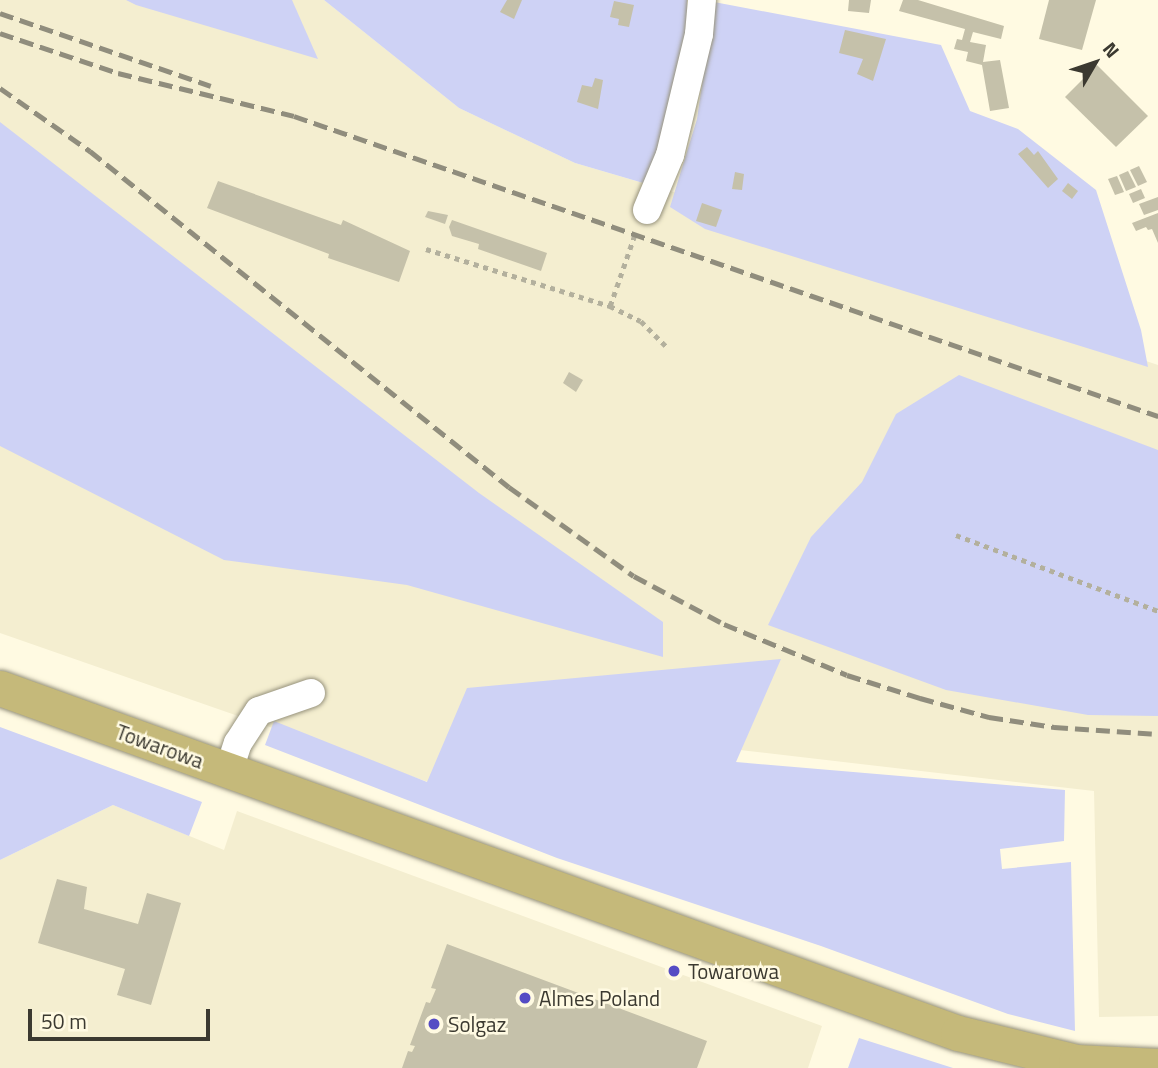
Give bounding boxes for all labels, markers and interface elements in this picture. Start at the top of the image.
north arrow [1060,28,1130,98]
text: N [1096,35,1127,64]
street label: Towarowa [113,719,207,773]
place label: Towarowa [688,958,779,984]
marker: Towarowa [666,963,682,979]
place label: Almes Poland [539,985,660,1011]
marker: Almes Poland [517,990,533,1006]
scale bar [32,995,214,1038]
text: 50 m [41,1005,87,1037]
place label: Solgaz [448,1011,506,1037]
marker: Solgaz [426,1016,442,1032]

